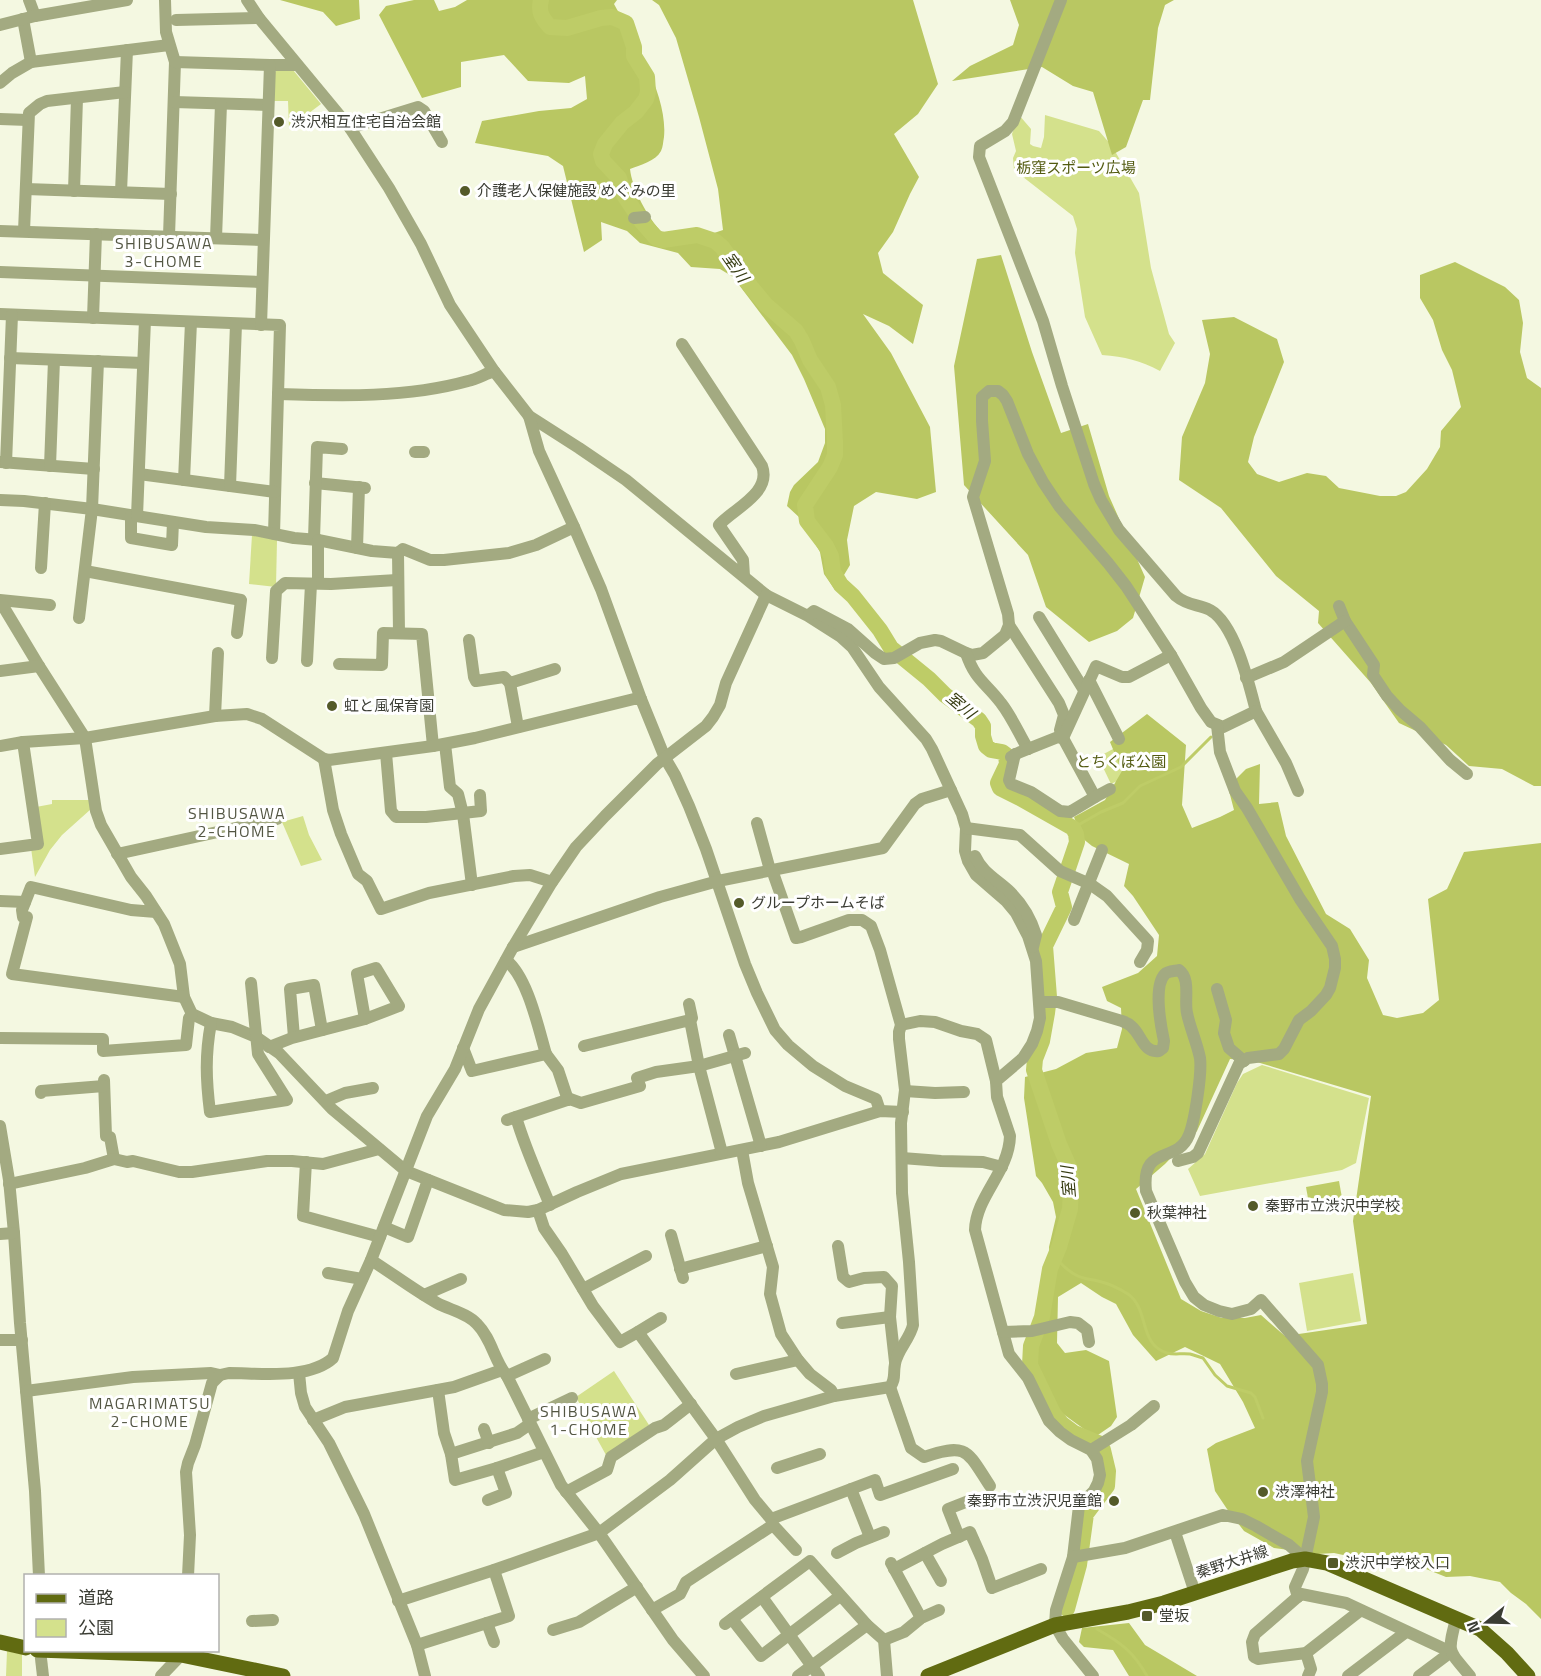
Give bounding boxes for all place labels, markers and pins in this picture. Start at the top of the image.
place label: 渋沢相互住宅自治会館 [291,110,441,133]
marker: 渋沢相互住宅自治会館 [272,115,286,129]
place label: 介護老人保健施設 めぐみの里 [477,179,676,202]
marker: 介護老人保健施設 めぐみの里 [458,184,472,198]
place label: 虹と風保育園 [344,694,434,717]
marker: 虹と風保育園 [325,699,339,713]
place label: グループホームそば [751,891,885,914]
marker: グループホームそば [732,896,746,910]
place label: 秦野市立渋沢中学校 [1265,1194,1400,1217]
marker: 秦野市立渋沢中学校 [1246,1199,1260,1213]
place label: 秋葉神社 [1147,1201,1207,1224]
marker: 秋葉神社 [1128,1206,1142,1220]
place label: 渋澤神社 [1275,1480,1335,1503]
marker: 渋澤神社 [1256,1485,1270,1499]
place label: 秦野市立渋沢児童館 [967,1489,1102,1512]
marker: 秦野市立渋沢児童館 [1107,1494,1121,1508]
place label: 渋沢中学校入口 [1345,1551,1450,1574]
marker: 渋沢中学校入口 [1326,1556,1340,1570]
place label: 堂坂 [1159,1604,1189,1627]
marker: 堂坂 [1140,1609,1154,1623]

